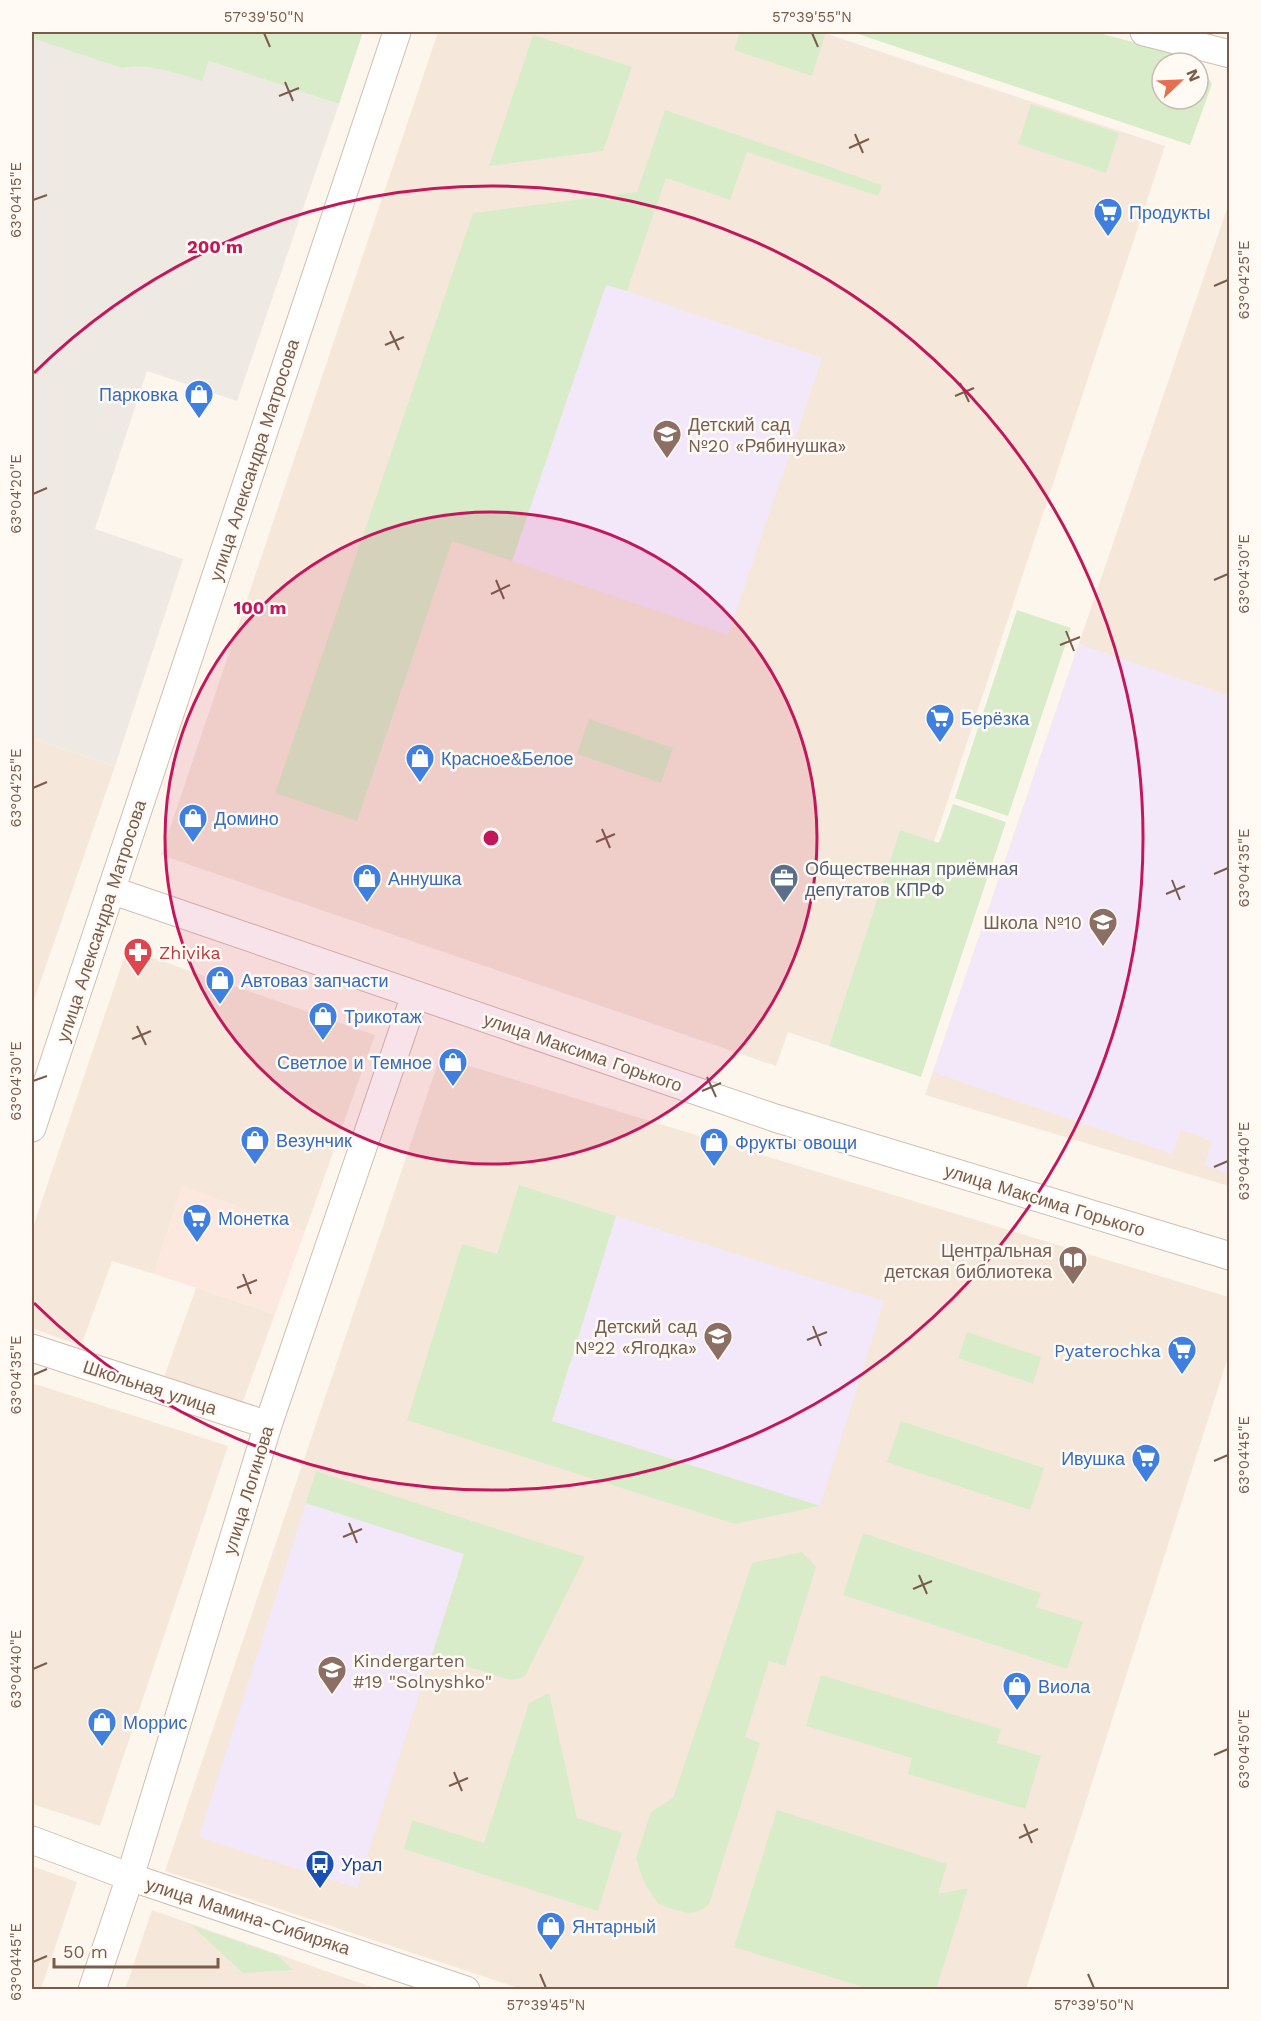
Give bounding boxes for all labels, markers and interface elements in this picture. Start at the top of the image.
text: 57°39'50"N [224,8,304,26]
text: 57°39'55"N [772,8,852,26]
north arrow [1150,51,1210,111]
text: N [1182,66,1204,85]
text: 63°04'15"E [7,162,25,238]
supermarket icon: Продукты [1092,196,1124,238]
place label: Продукты [1129,202,1210,223]
text: 200 m [187,236,243,257]
text: 63°04'25"E [1235,240,1253,320]
street label: улица Александра Матросова [205,335,303,584]
shop icon: Парковка [183,378,215,420]
place label: Парковка [99,384,179,405]
place label: Детский сад №20 «Рябинушка» [688,414,846,456]
school or university icon: Детский сад №20 «Рябинушка» [651,418,683,460]
text: 63°04'20"E [7,454,25,534]
text: 63°04'30"E [1235,534,1253,614]
text: 100 m [233,597,287,618]
supermarket icon: Берёзка [924,702,956,744]
place label: Берёзка [961,708,1030,729]
shop icon: Красное&Белое [404,742,436,784]
text: 63°04'25"E [7,748,25,828]
place label: Красное&Белое [441,748,574,769]
street label: улица Александра Матросова [52,796,150,1045]
shop icon: Домино [177,802,209,844]
place label: Домино [214,808,279,829]
centre of rings [481,828,501,848]
text: 63°04'35"E [1235,828,1253,908]
place label: Общественная приёмная депутатов КПРФ [805,858,1018,900]
shop icon: Аннушка [351,862,383,904]
office icon: Общественная приёмная депутатов КПРФ [768,862,800,904]
place label: Аннушка [388,868,463,889]
school or university icon: Школа №10 [1087,906,1119,948]
place label: Школа №10 [983,912,1082,933]
pharmacy icon: Zhivika [122,936,154,978]
place label: Zhivika [159,942,221,963]
shop icon: Автоваз запчасти [204,964,236,1006]
place label: Автоваз запчасти [241,970,388,991]
shop icon: Трикотаж [307,1000,339,1042]
place label: Трикотаж [344,1006,422,1027]
street label: улица Максима Горького [481,1008,685,1096]
text: 63°04'30"E [7,1041,25,1121]
shop icon: Светлое и Темное [437,1046,469,1088]
place label: Светлое и Темное [277,1052,432,1073]
text: 63°04'40"E [1235,1122,1253,1200]
shop icon: Везунчик [239,1124,271,1166]
shop icon: Фрукты овощи [698,1126,730,1168]
place label: Везунчик [276,1130,352,1151]
place label: Фрукты овощи [735,1132,857,1153]
street label: улица Максима Горького [942,1159,1148,1241]
supermarket icon: Монетка [181,1202,213,1244]
place label: Монетка [218,1208,290,1229]
place label: Центральная детская библиотека [885,1240,1053,1282]
library icon: Центральная детская библиотека [1057,1244,1089,1286]
place label: Детский сад №22 «Ягодка» [575,1316,697,1358]
school or university icon: Детский сад №22 «Ягодка» [702,1320,734,1362]
supermarket icon: Pyaterochka [1166,1334,1198,1376]
text: 63°04'35"E [7,1335,25,1415]
place label: Pyaterochka [1054,1340,1161,1361]
street label: Школьная улица [80,1355,220,1419]
text: 63°04'45"E [1235,1416,1253,1494]
street label: улица Логинова [218,1422,278,1557]
supermarket icon: Ивушка [1130,1442,1162,1484]
place label: Ивушка [1061,1448,1126,1469]
text: 63°04'40"E [7,1630,25,1708]
place label: Kindergarten #19 "Solnyshko" [353,1650,492,1692]
school or university icon: Kindergarten #19 "Solnyshko" [316,1654,348,1696]
shop icon: Виола [1001,1670,1033,1712]
place label: Виола [1038,1676,1091,1697]
shop icon: Моррис [86,1706,118,1748]
text: 63°04'50"E [1235,1709,1253,1789]
place label: Моррис [123,1712,187,1733]
bus stop icon: Урал [304,1848,336,1890]
place label: Урал [341,1854,382,1875]
street label: улица Мамина-Сибиряка [143,1873,354,1959]
shop icon: Янтарный [535,1910,567,1952]
place label: Янтарный [572,1916,656,1937]
text: 63°04'45"E [7,1923,25,2001]
scale bar [54,1931,218,1969]
text: 50 m [63,1941,108,1962]
text: 57°39'45"N [506,1996,586,2014]
text: 57°39'50"N [1054,1996,1134,2014]

